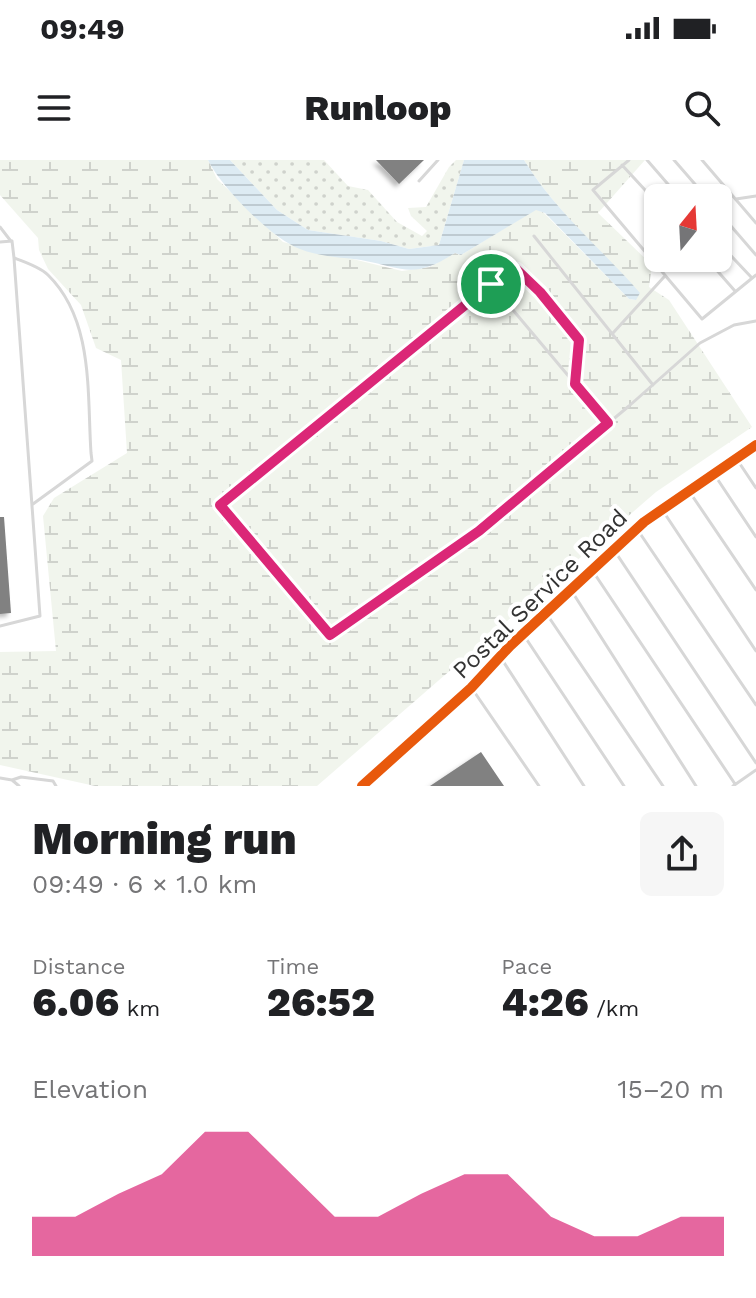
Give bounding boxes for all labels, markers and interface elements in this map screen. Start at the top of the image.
text: 09:49 [40,11,125,46]
icon: menu [32,86,76,130]
icon: search [680,86,724,130]
text: Runloop [304,87,452,129]
north arrow [644,184,732,272]
map controls [644,184,732,272]
pin [457,250,525,318]
icon: arrive [469,262,513,306]
street label: Postal Service Road [447,503,633,685]
button: share [640,812,724,896]
text: Morning run [32,813,297,865]
text: 09:49 · 6 × 1.0 km [32,869,257,899]
text: Distance [32,954,126,979]
text: Time [267,954,319,979]
text: Pace [501,954,552,979]
text: 6.06 [32,979,119,1026]
text: 26:52 [267,979,375,1026]
text: 4:26 [501,979,589,1026]
text: km [119,996,160,1021]
text: /km [589,996,639,1021]
text: Elevation [32,1074,148,1104]
text: 15–20 m [618,1074,724,1104]

